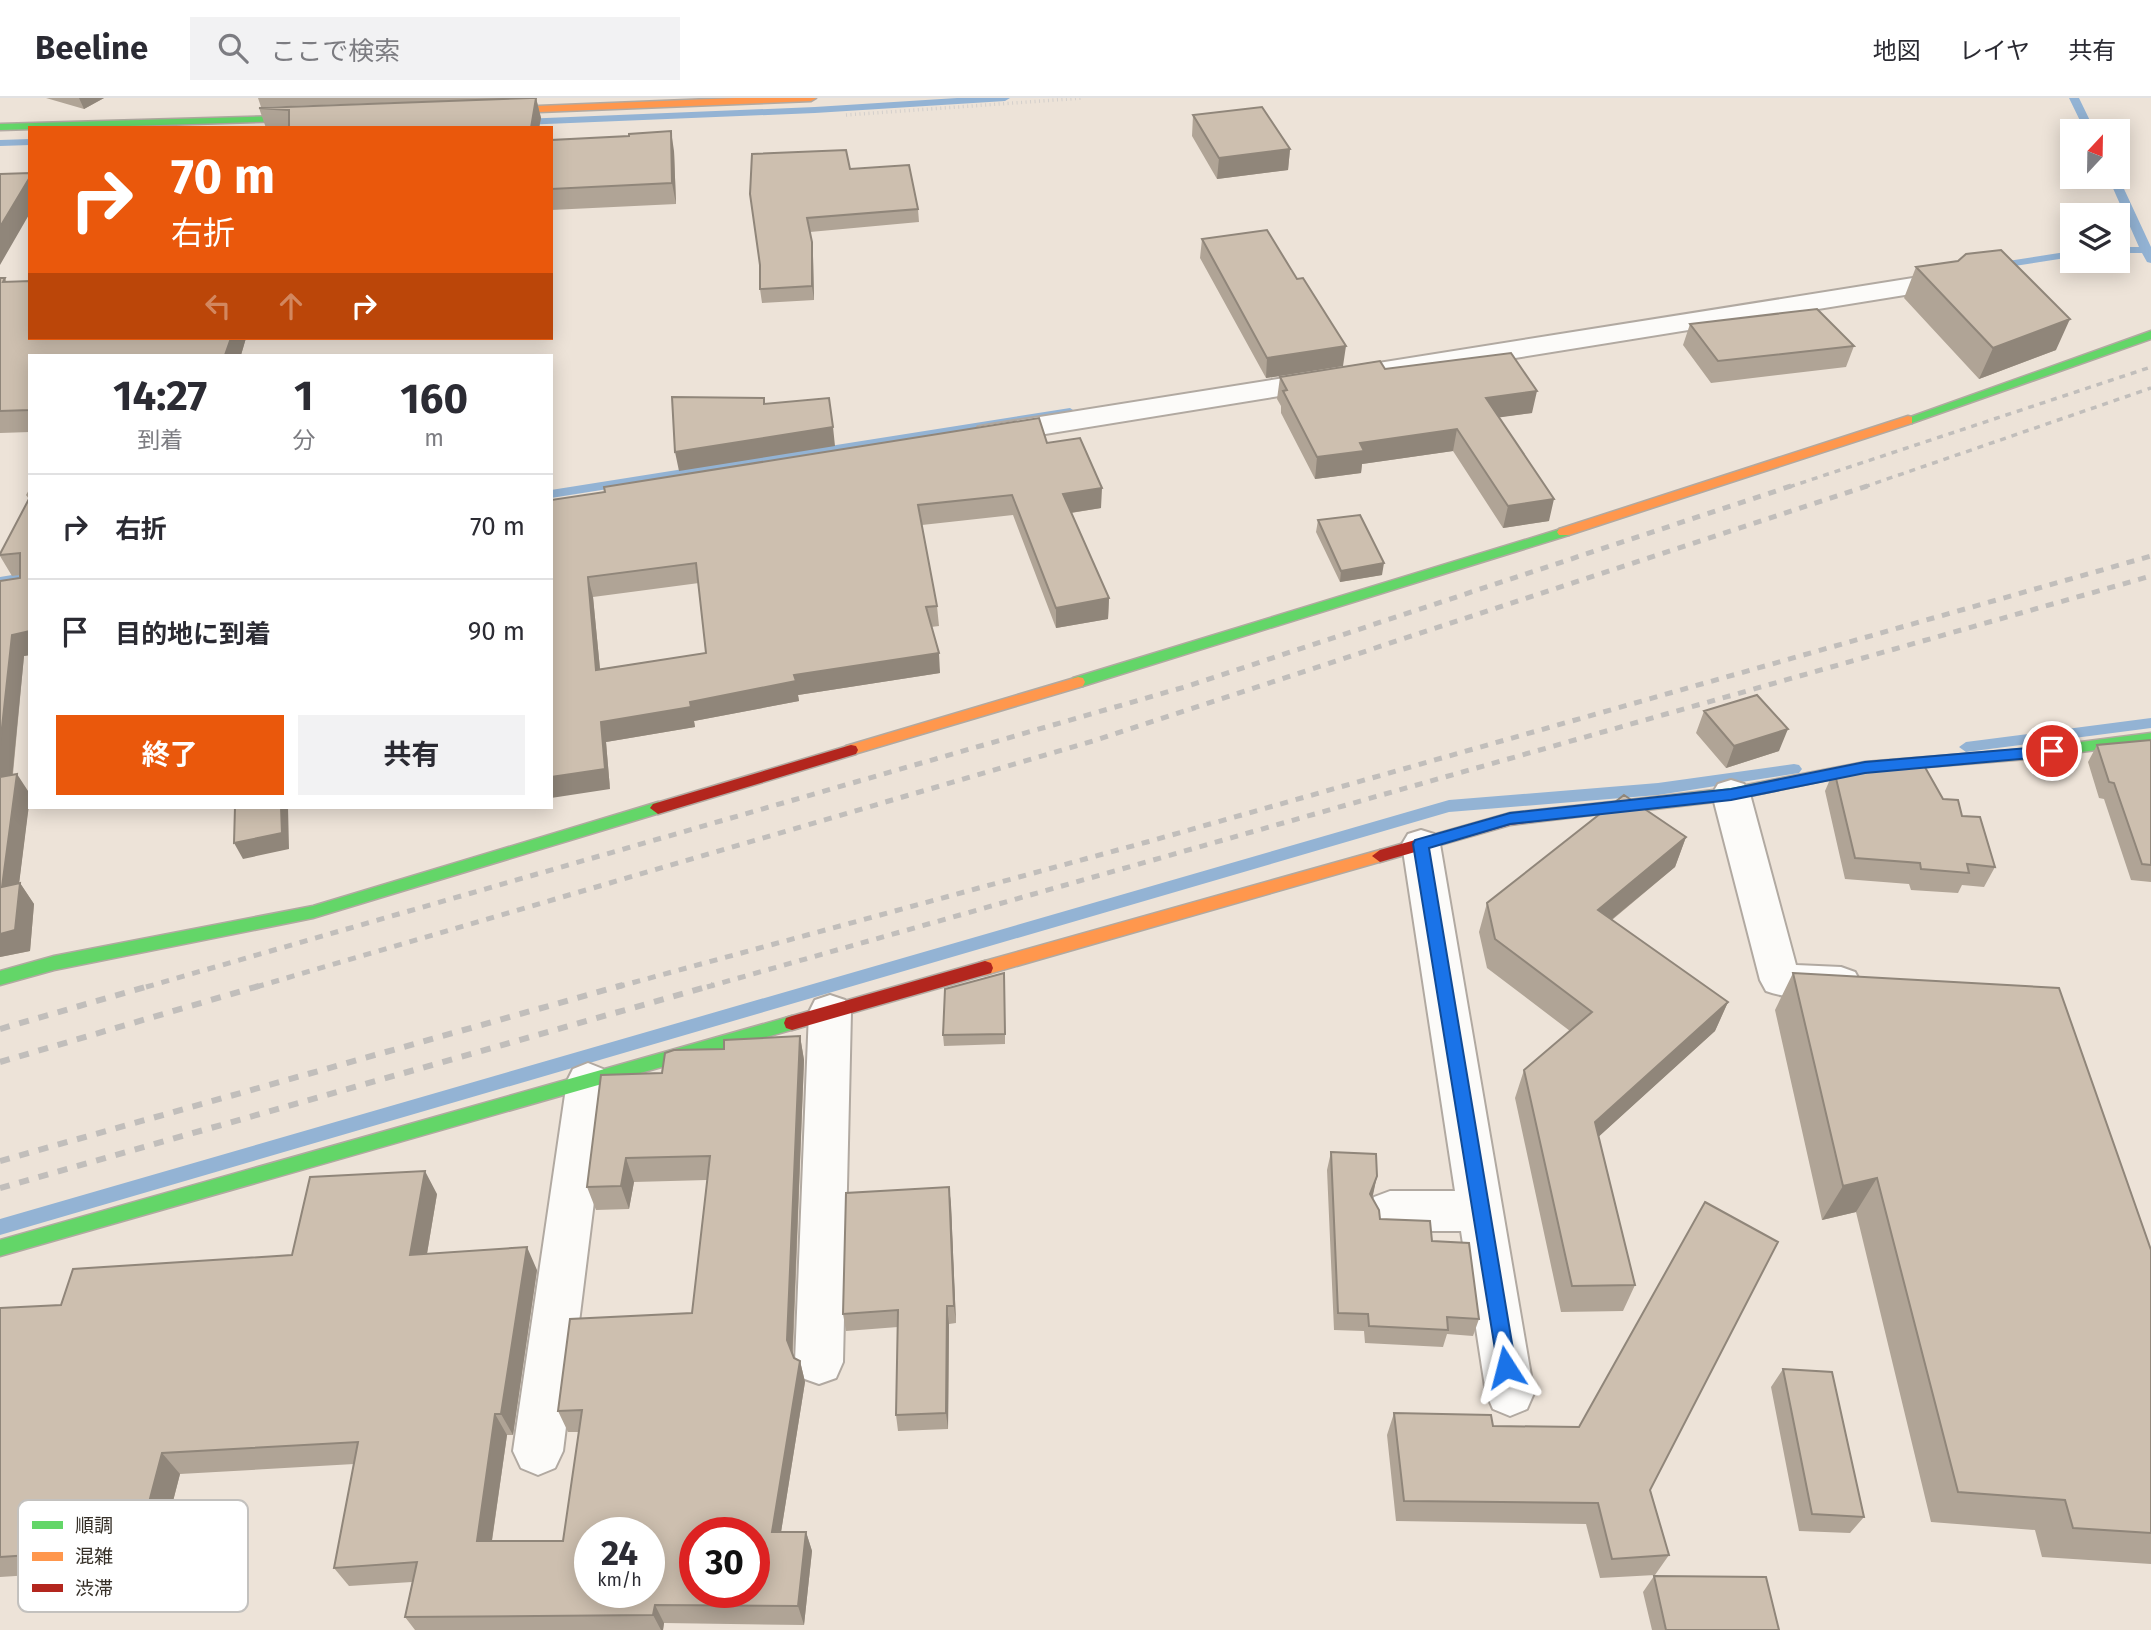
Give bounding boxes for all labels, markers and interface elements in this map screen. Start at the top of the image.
search box [190,17,680,80]
text: Beeline [35,28,148,68]
icon: search [214,29,252,67]
text: ここで検索 [270,36,400,67]
text: 地図 [1873,37,1921,65]
text: レイヤ [1959,37,2030,65]
text: 共有 [2068,37,2116,65]
north arrow [2060,119,2130,189]
map controls [2060,119,2130,273]
text: 70 m [171,147,275,206]
icon: right [56,154,147,245]
button: layers [2060,203,2130,273]
text: 右折 [171,214,235,252]
icon: left [199,287,237,325]
icon: ahead [272,287,310,325]
icon: right [345,287,383,325]
text: 14:27 [113,371,207,421]
text: 1 [294,371,314,421]
text: 160 [400,374,468,424]
text: m [424,424,444,452]
text: 到着 [137,426,183,454]
text: 分 [292,426,315,454]
icon: right [56,508,94,546]
text: 70 m [470,511,525,542]
text: 右折 [115,514,167,545]
icon: arrive [56,613,94,651]
text: 90 m [468,616,525,647]
text: 目的地に到着 [115,619,271,650]
button: 終了 [56,715,284,795]
button: 共有 [298,715,525,795]
pin [2022,721,2082,781]
icon: arrive [2033,732,2071,770]
position arrow [1469,1330,1543,1404]
legend [18,1500,248,1612]
text: 順調 [75,1514,113,1537]
speed limit sign: 30 [679,1517,770,1608]
text: 24 [601,1532,638,1574]
text: 混雑 [75,1545,113,1568]
text: km/h [597,1569,642,1591]
text: 渋滞 [75,1577,113,1600]

